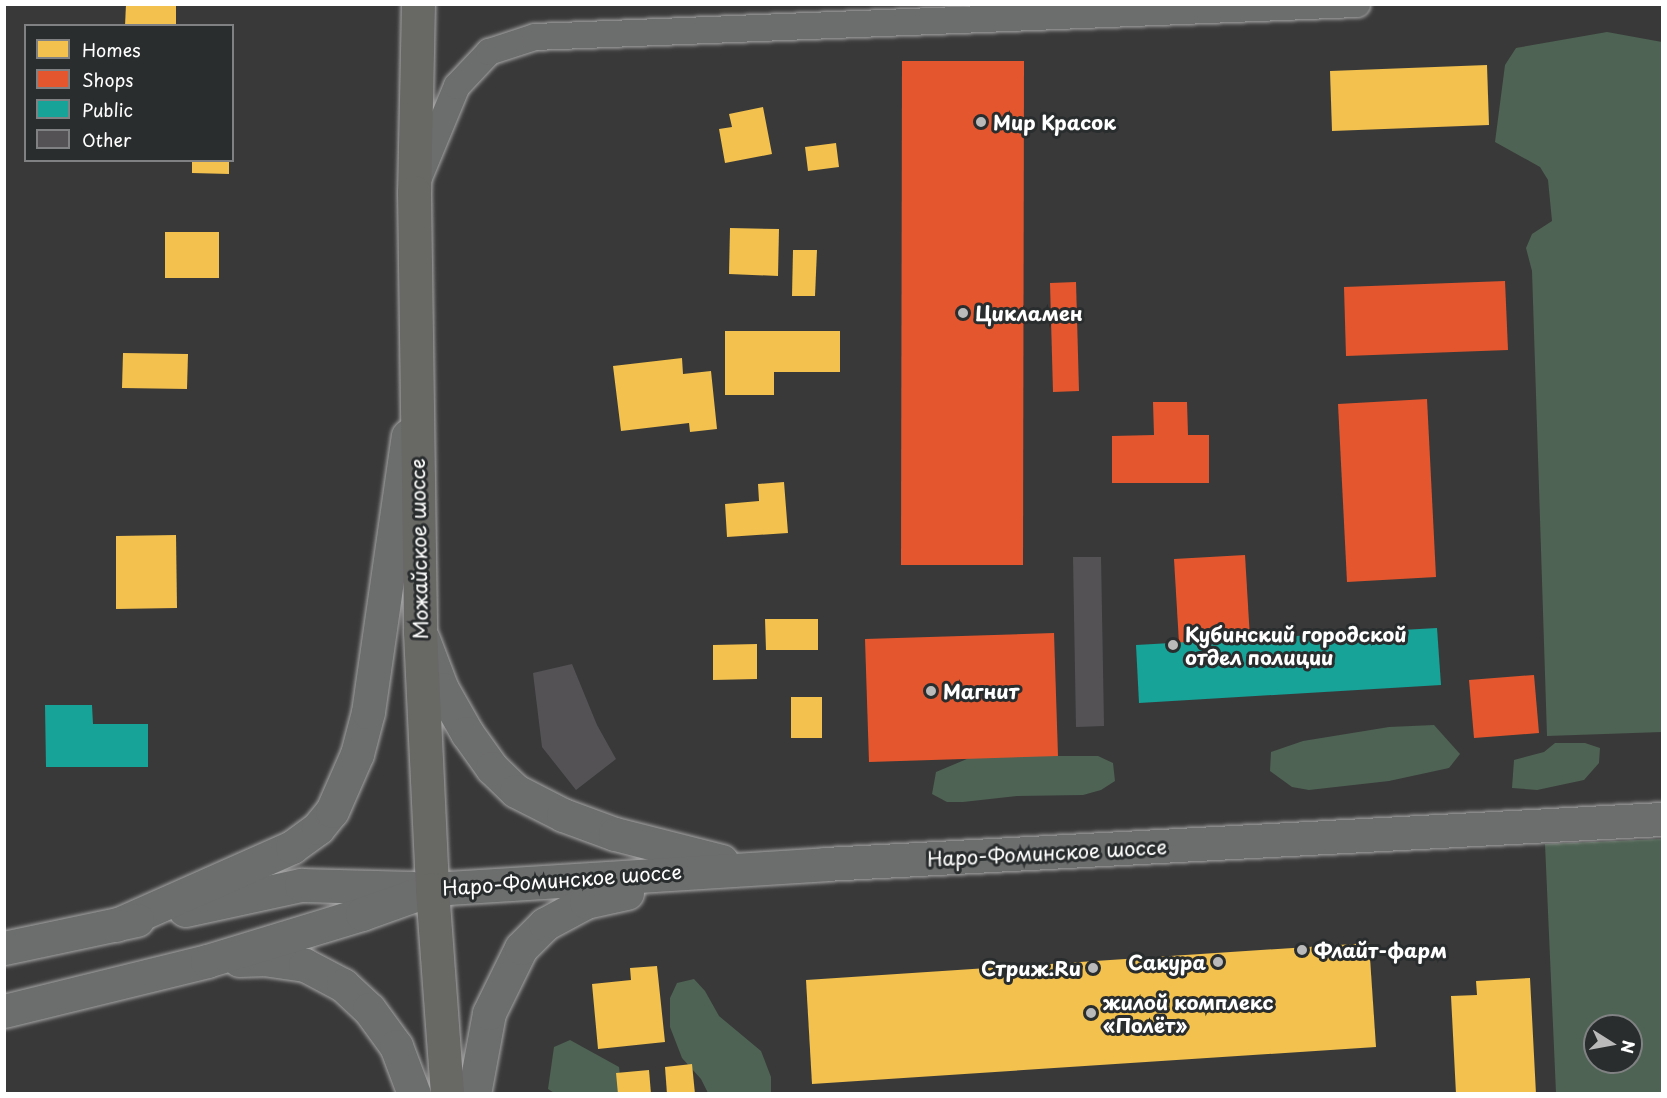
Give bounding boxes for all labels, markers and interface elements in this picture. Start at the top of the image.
legend [24,24,234,162]
text: Homes [82,36,140,63]
text: Shops [82,66,133,93]
text: Public [82,96,133,123]
place label: Мир Красок [993,110,1118,134]
marker: Мир Красок [974,115,988,129]
text: Other [82,126,131,153]
place label: Цикламен [975,301,1083,325]
marker: Цикламен [956,306,970,320]
street label: Можайское шоссе [405,458,433,640]
place label: Кубинский городской отдел полиции [1185,622,1408,669]
marker: Кубинский городской отдел полиции [1166,638,1180,652]
place label: Магнит [943,679,1019,703]
marker: Магнит [924,684,938,698]
street label: Наро-Фоминское шоссе [927,835,1167,871]
street label: Наро-Фоминское шоссе [441,860,683,900]
place label: Флайт-фарм [1314,938,1447,962]
marker: Флайт-фарм [1295,943,1309,957]
place label: Сакура [1128,950,1206,974]
marker: Сакура [1211,955,1225,969]
place label: Стриж.Ru [981,956,1081,980]
marker: Стриж.Ru [1086,961,1100,975]
place label: жилой комплекс «Полёт» [1103,990,1274,1037]
marker: жилой комплекс «Полёт» [1084,1006,1098,1020]
north arrow [1583,1014,1643,1074]
text: N [1616,1039,1642,1056]

